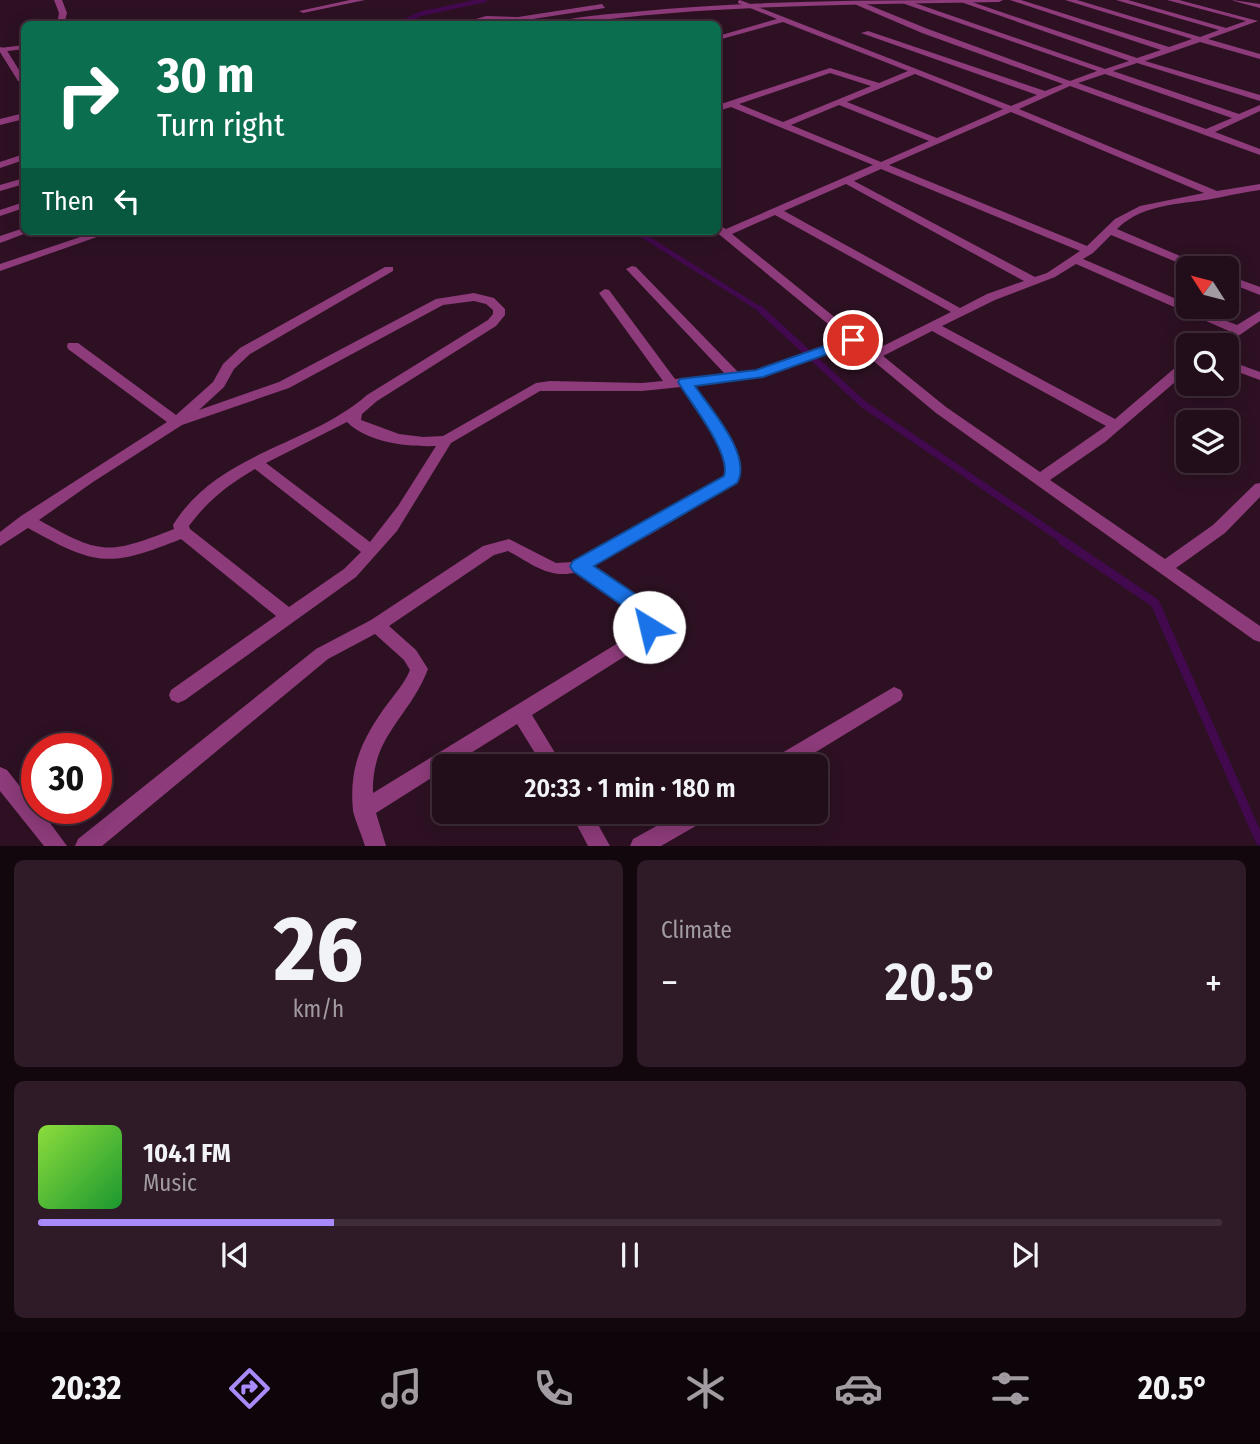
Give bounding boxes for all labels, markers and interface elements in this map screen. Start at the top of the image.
text: 30 m [157,46,255,105]
icon: right [42,49,133,140]
text: Turn right [157,106,284,144]
icon: left [108,182,146,220]
text: Then [42,186,94,217]
north arrow [1176,256,1239,318]
map controls [1176,256,1239,473]
pin [823,310,883,370]
icon: arrive [834,321,872,359]
button: search [1176,333,1239,396]
button: layers [1176,410,1239,473]
position arrow [612,590,686,664]
speed limit sign: 30 [21,733,112,824]
text: 20:33 · 1 min · 180 m [524,773,736,804]
text: 26 [274,895,363,1004]
text: Climate [661,916,732,944]
text: 20.5° [885,951,998,1014]
text: − [661,960,678,1006]
text: + [1205,960,1222,1006]
text: km/h [293,995,344,1023]
text: 104.1 FM [143,1138,231,1169]
text: Music [143,1169,197,1197]
icon: previous [216,1236,254,1274]
icon: pause [611,1236,649,1274]
icon: next [1006,1236,1044,1274]
icon: directions [225,1364,274,1413]
icon: music [377,1364,426,1413]
icon: phone [529,1364,578,1413]
icon: climate [681,1364,730,1413]
icon: car [834,1364,883,1413]
icon: filters [986,1364,1035,1413]
text: 20:32 [52,1369,121,1407]
text: 20.5° [1138,1369,1208,1407]

